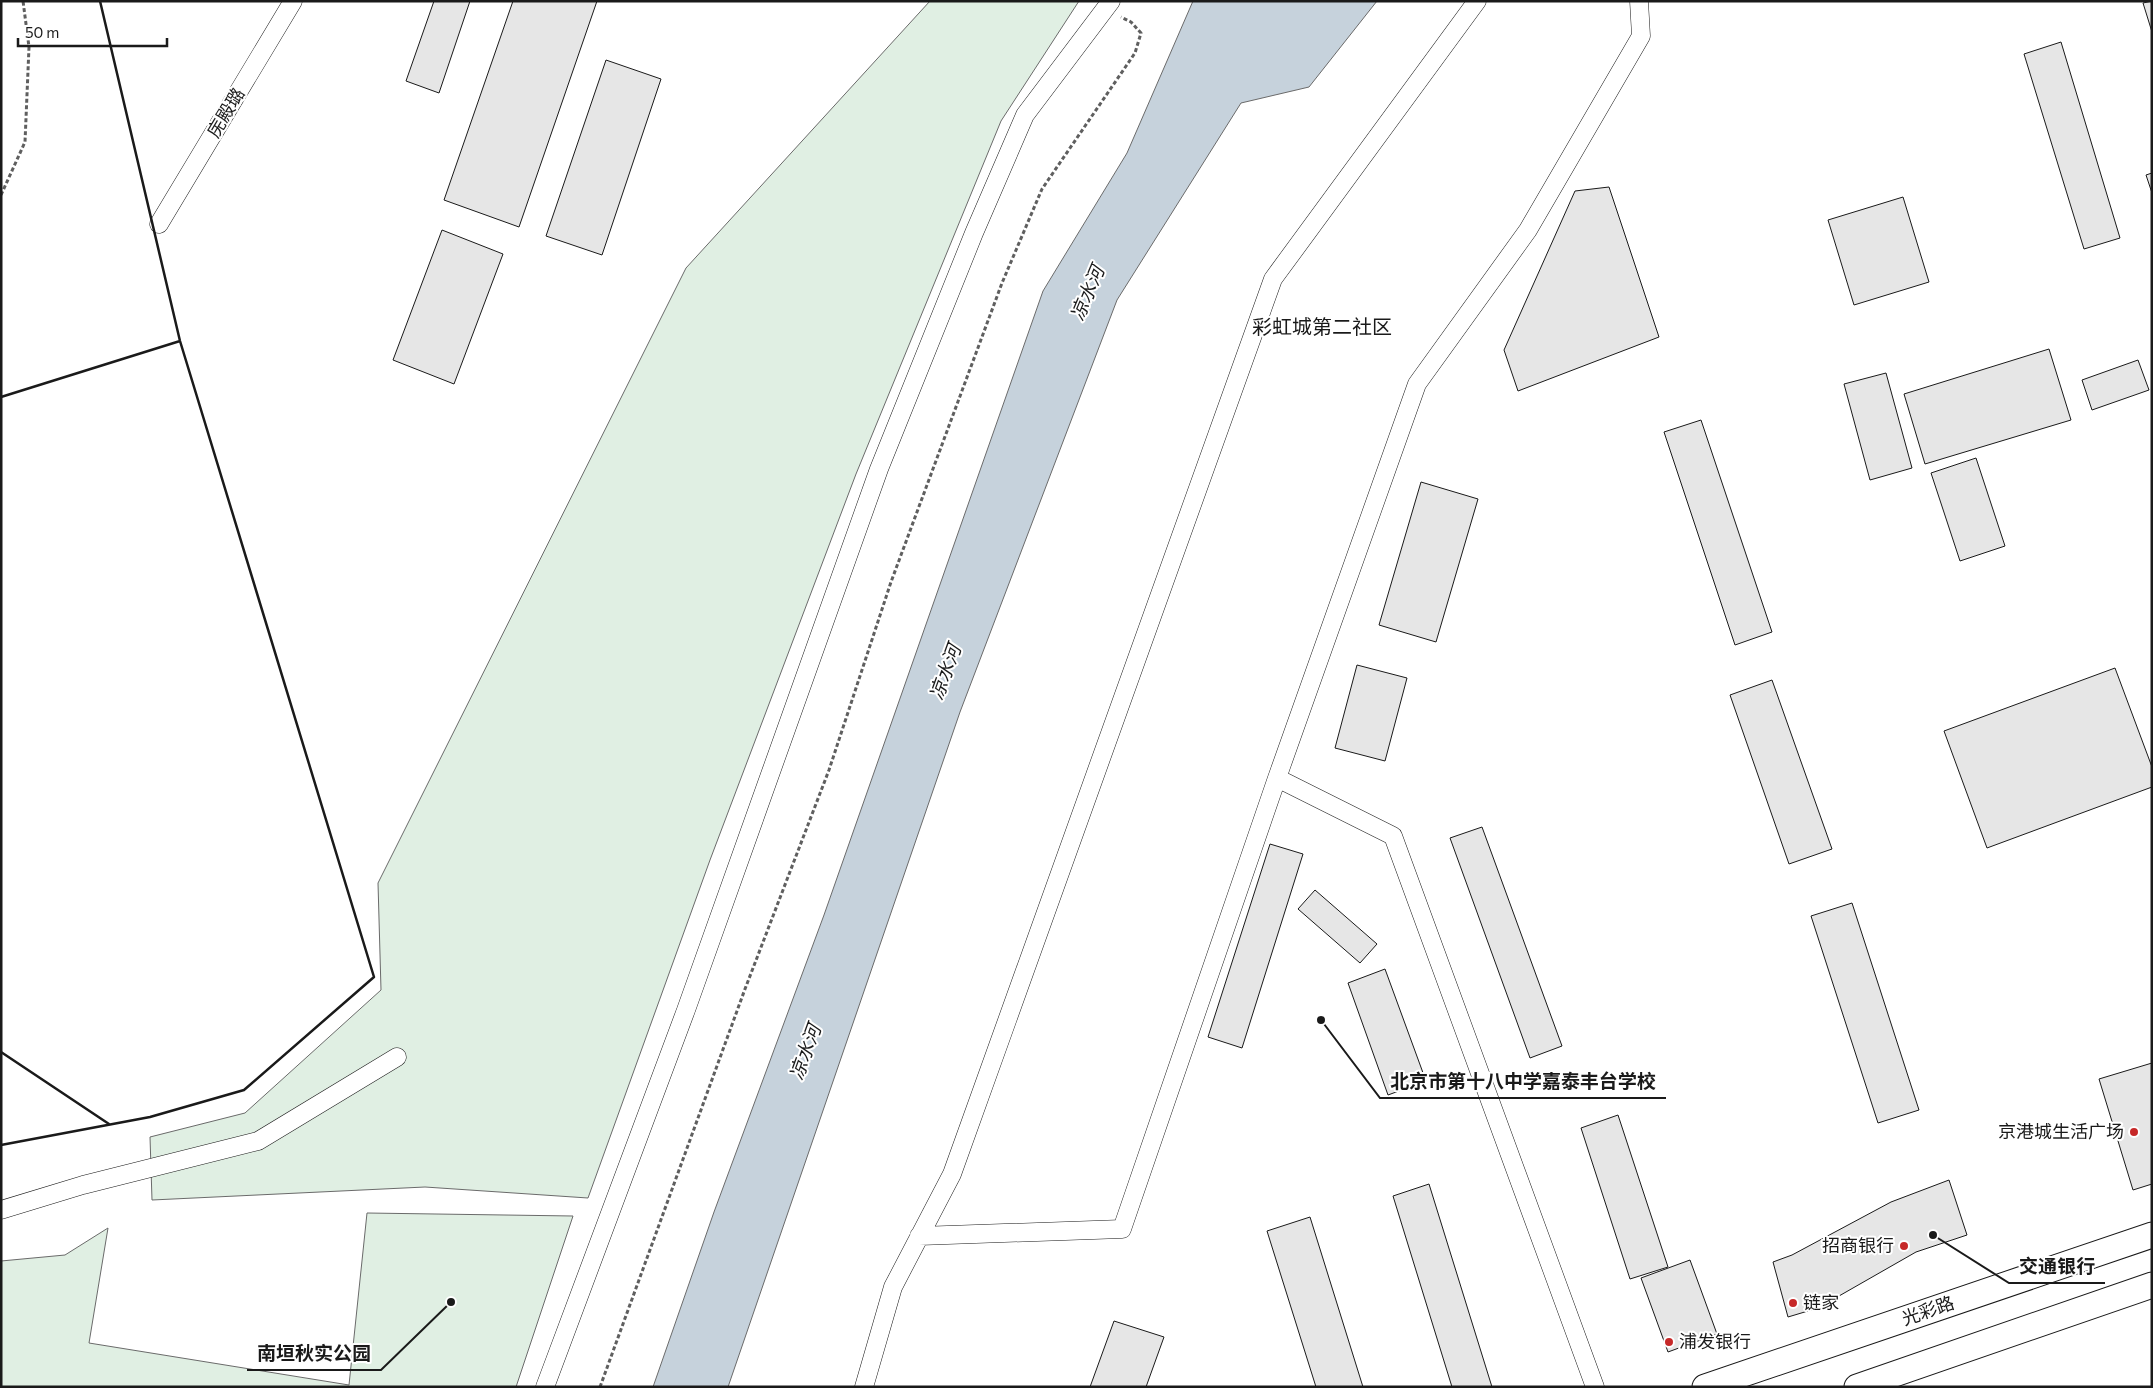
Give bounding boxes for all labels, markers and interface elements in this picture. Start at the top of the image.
scale bar [18,15,166,47]
text: 50 m [25,23,59,41]
street label: 庑殿璐 [202,84,248,141]
water label: 凉水河 [1065,258,1110,324]
district label: 彩虹城第二社区 [1252,314,1392,338]
water label: 凉水河 [924,637,966,703]
water label: 凉水河 [784,1017,826,1083]
callout: 北京市第十八中学嘉泰丰台学校 [1380,1064,1666,1098]
text: 北京市第十八中学嘉泰丰台学校 [1390,1069,1656,1092]
place label: 京港城生活广场 [1998,1120,2124,1142]
marker: 京港城生活广场 [2128,1126,2140,1138]
place label: 招商银行 [1822,1234,1894,1256]
marker: 招商银行 [1898,1240,1910,1252]
callout: 交通银行 [2009,1249,2105,1283]
text: 交通银行 [2019,1254,2095,1277]
place label: 链家 [1803,1291,1839,1313]
street label: 光彩路 [1899,1291,1957,1329]
marker: 链家 [1787,1297,1799,1309]
place label: 浦发银行 [1679,1330,1751,1352]
callout: 南垣秋实公园 [247,1336,381,1370]
marker: 浦发银行 [1663,1336,1675,1348]
text: 南垣秋实公园 [257,1341,371,1364]

